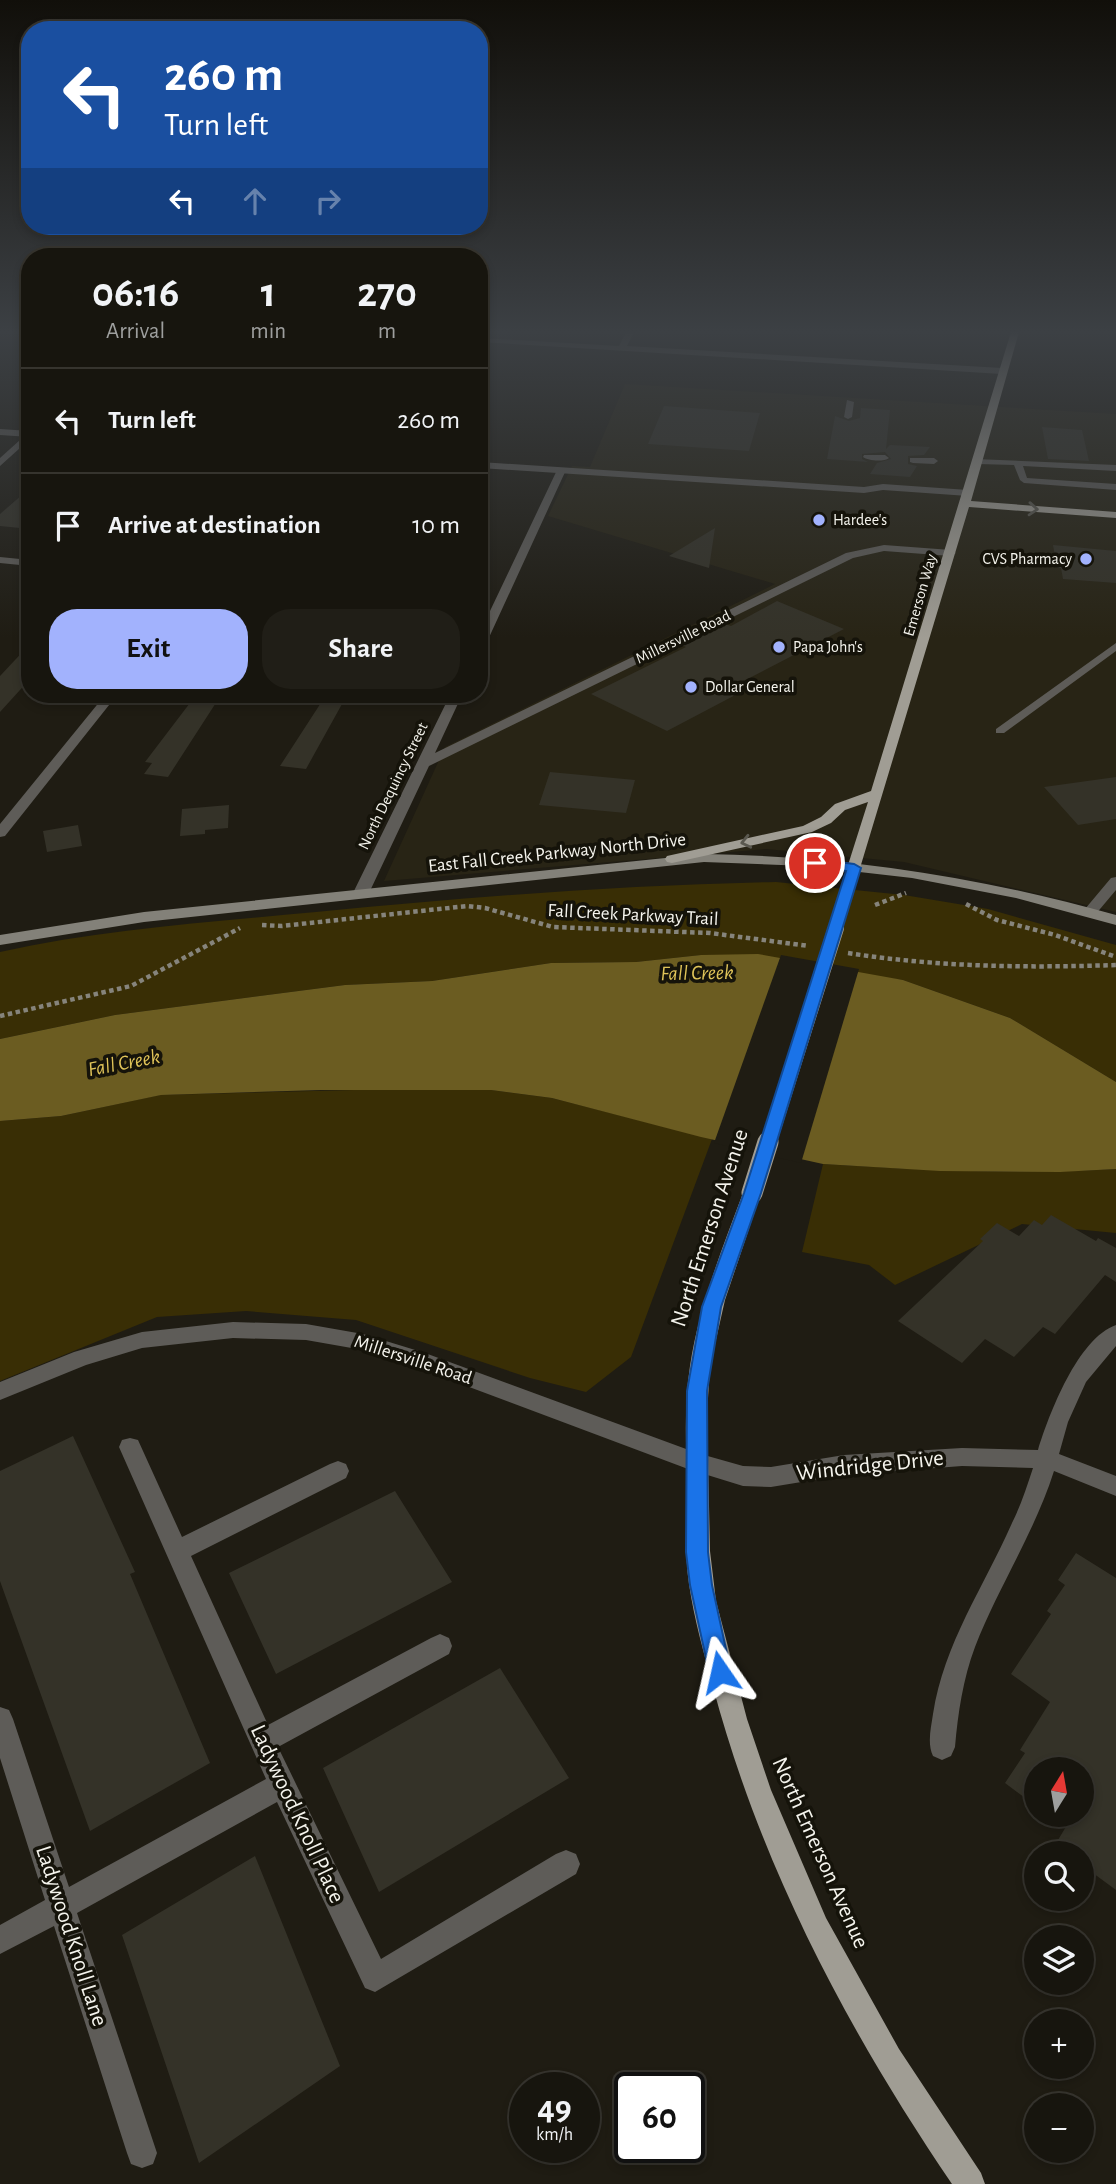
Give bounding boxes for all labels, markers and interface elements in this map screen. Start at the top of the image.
icon: left [49,49,140,140]
text: 260 m [164,51,283,100]
text: Turn left [164,109,268,141]
icon: left [163,182,201,220]
icon: ahead [236,182,274,220]
icon: right [309,182,347,220]
text: 06:16 [92,272,179,314]
text: 1 [261,272,276,314]
text: 270 [357,272,417,314]
text: Arrival [106,320,165,343]
text: min [250,320,286,343]
text: m [378,320,396,343]
icon: left [49,402,87,440]
text: Turn left [108,407,196,433]
text: 260 m [397,407,460,433]
one-way arrow [1028,501,1039,516]
icon: arrive [49,507,87,545]
text: Arrive at destination [108,512,321,538]
text: 10 m [412,512,460,538]
marker: Hardee's [811,512,827,528]
place label: Hardee's [833,512,887,528]
place label: CVS Pharmacy [982,551,1072,568]
marker: CVS Pharmacy [1078,551,1094,567]
street label: Emerson Way [901,552,940,638]
street label: Millersville Road [633,607,733,667]
button: Exit [49,609,248,689]
button: Share [262,609,460,689]
marker: Papa John's [771,639,787,655]
place label: Papa John's [793,639,863,655]
marker: Dollar General [683,679,699,695]
place label: Dollar General [705,679,795,695]
street label: North Dequincy Street [355,720,432,852]
street label: East Fall Creek Parkway North Drive [427,830,687,876]
pin [785,833,845,893]
one-way arrow [740,834,752,848]
icon: arrive [796,844,834,882]
street label: Fall Creek Parkway Trail [547,901,719,929]
water label: Fall Creek [660,962,734,984]
water label: Fall Creek [86,1046,162,1080]
street label: North Emerson Avenue [667,1126,753,1330]
street label: Millersville Road [352,1332,474,1388]
street label: Windridge Drive [795,1447,945,1485]
position arrow [683,1635,757,1709]
street label: Ladywood Knoll Place [246,1721,348,1907]
street label: North Emerson Avenue [768,1754,872,1952]
north arrow [1024,1757,1094,1827]
map controls [1024,1757,1094,2163]
button: search [1024,1841,1094,1911]
street label: Ladywood Knoll Lane [31,1843,111,2029]
button: layers [1024,1925,1094,1995]
button: + [1024,2009,1094,2079]
speed limit sign: 60 [614,2072,705,2163]
text: 49 [537,2091,572,2126]
button: − [1024,2093,1094,2163]
text: km/h [536,2126,573,2144]

